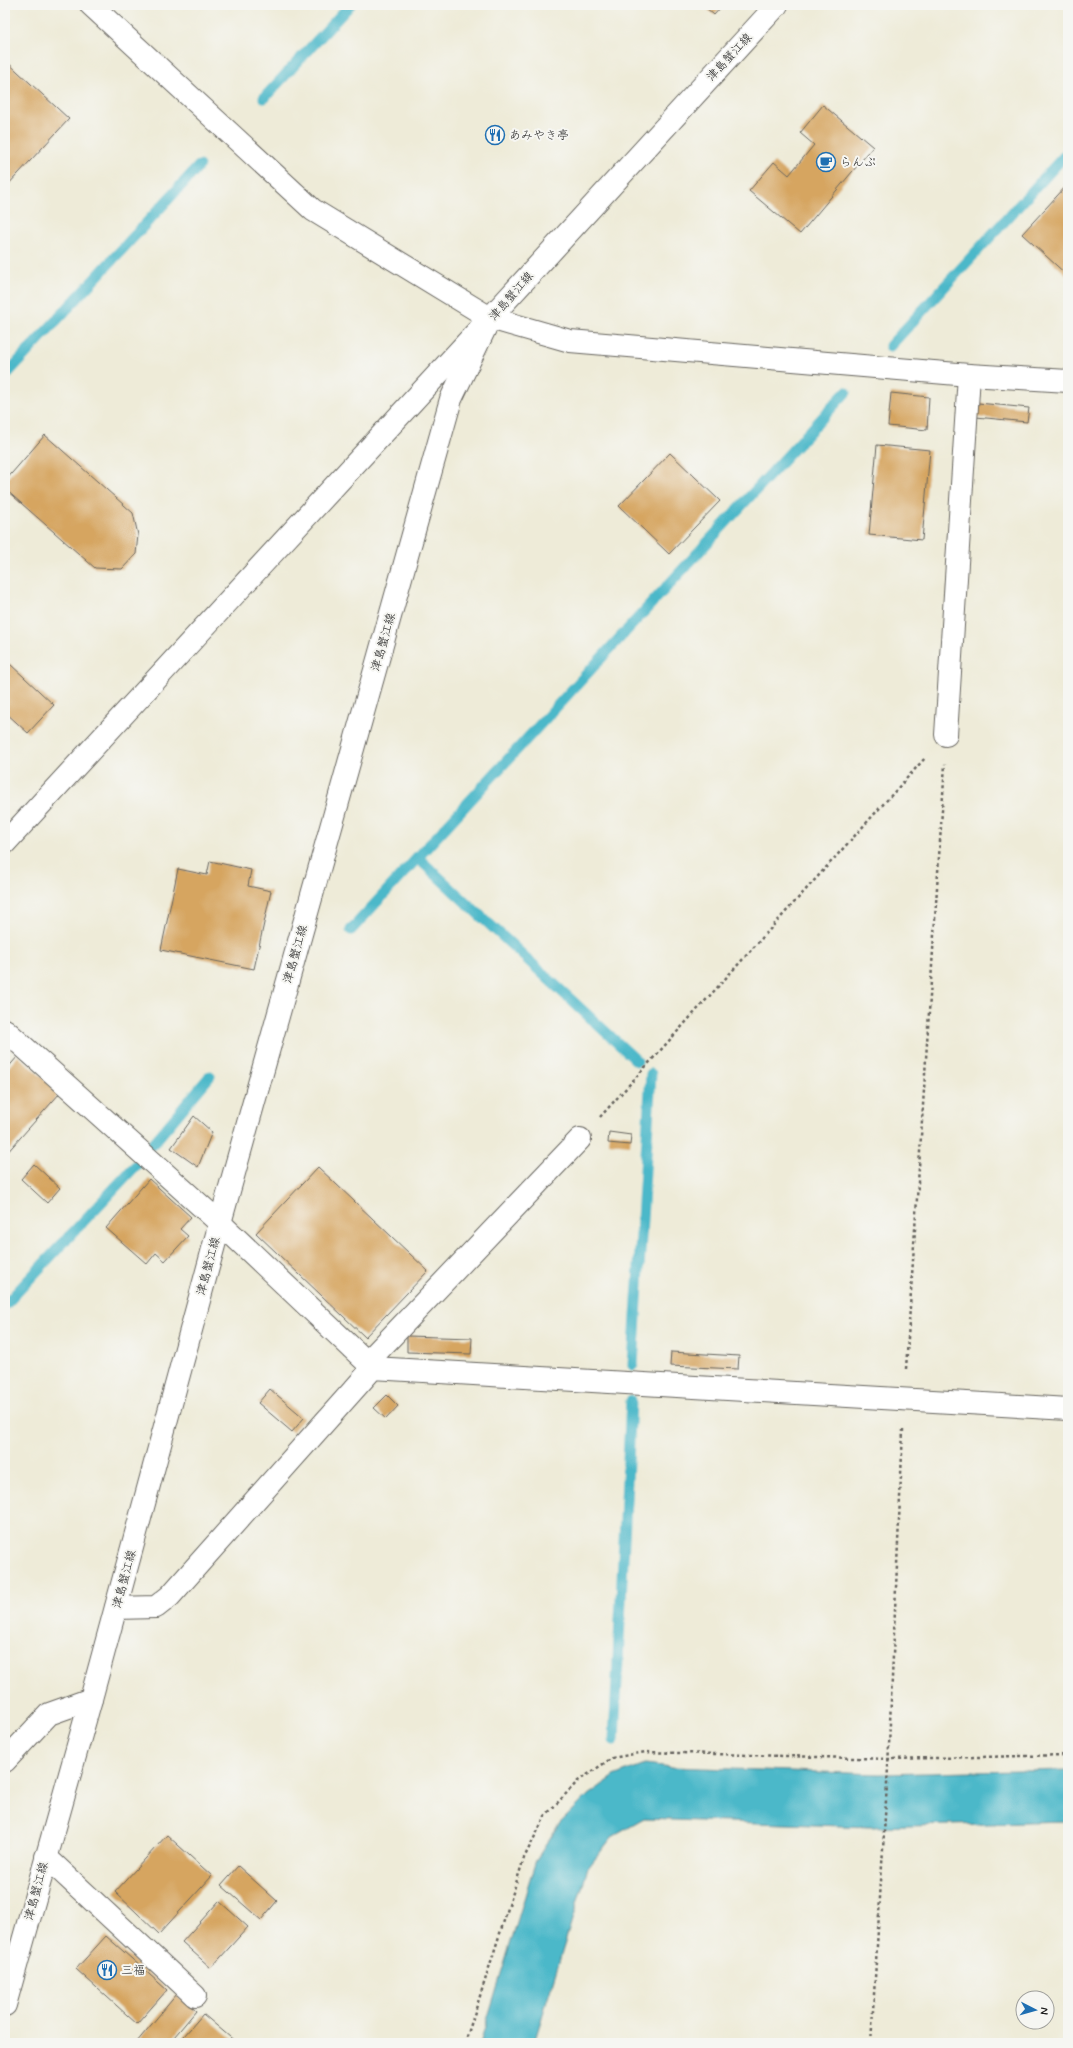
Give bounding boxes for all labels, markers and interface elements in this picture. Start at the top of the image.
street label: 津島蟹江線 [703,30,756,85]
restaurant icon: あみやき亭 [484,124,506,146]
place label: あみやき亭 [509,128,569,144]
cafe icon: らんぷ [815,151,837,173]
place label: らんぷ [840,155,876,171]
street label: 津島蟹江線 [486,269,537,325]
street label: 津島蟹江線 [368,611,400,673]
street label: 津島蟹江線 [280,923,312,985]
street label: 津島蟹江線 [193,1235,224,1297]
street label: 津島蟹江線 [109,1548,140,1610]
street label: 津島蟹江線 [21,1860,52,1922]
restaurant icon: 三福 [96,1959,118,1981]
place label: 三福 [121,1963,145,1979]
north arrow [1015,1990,1055,2030]
text: N [1037,2007,1051,2015]

